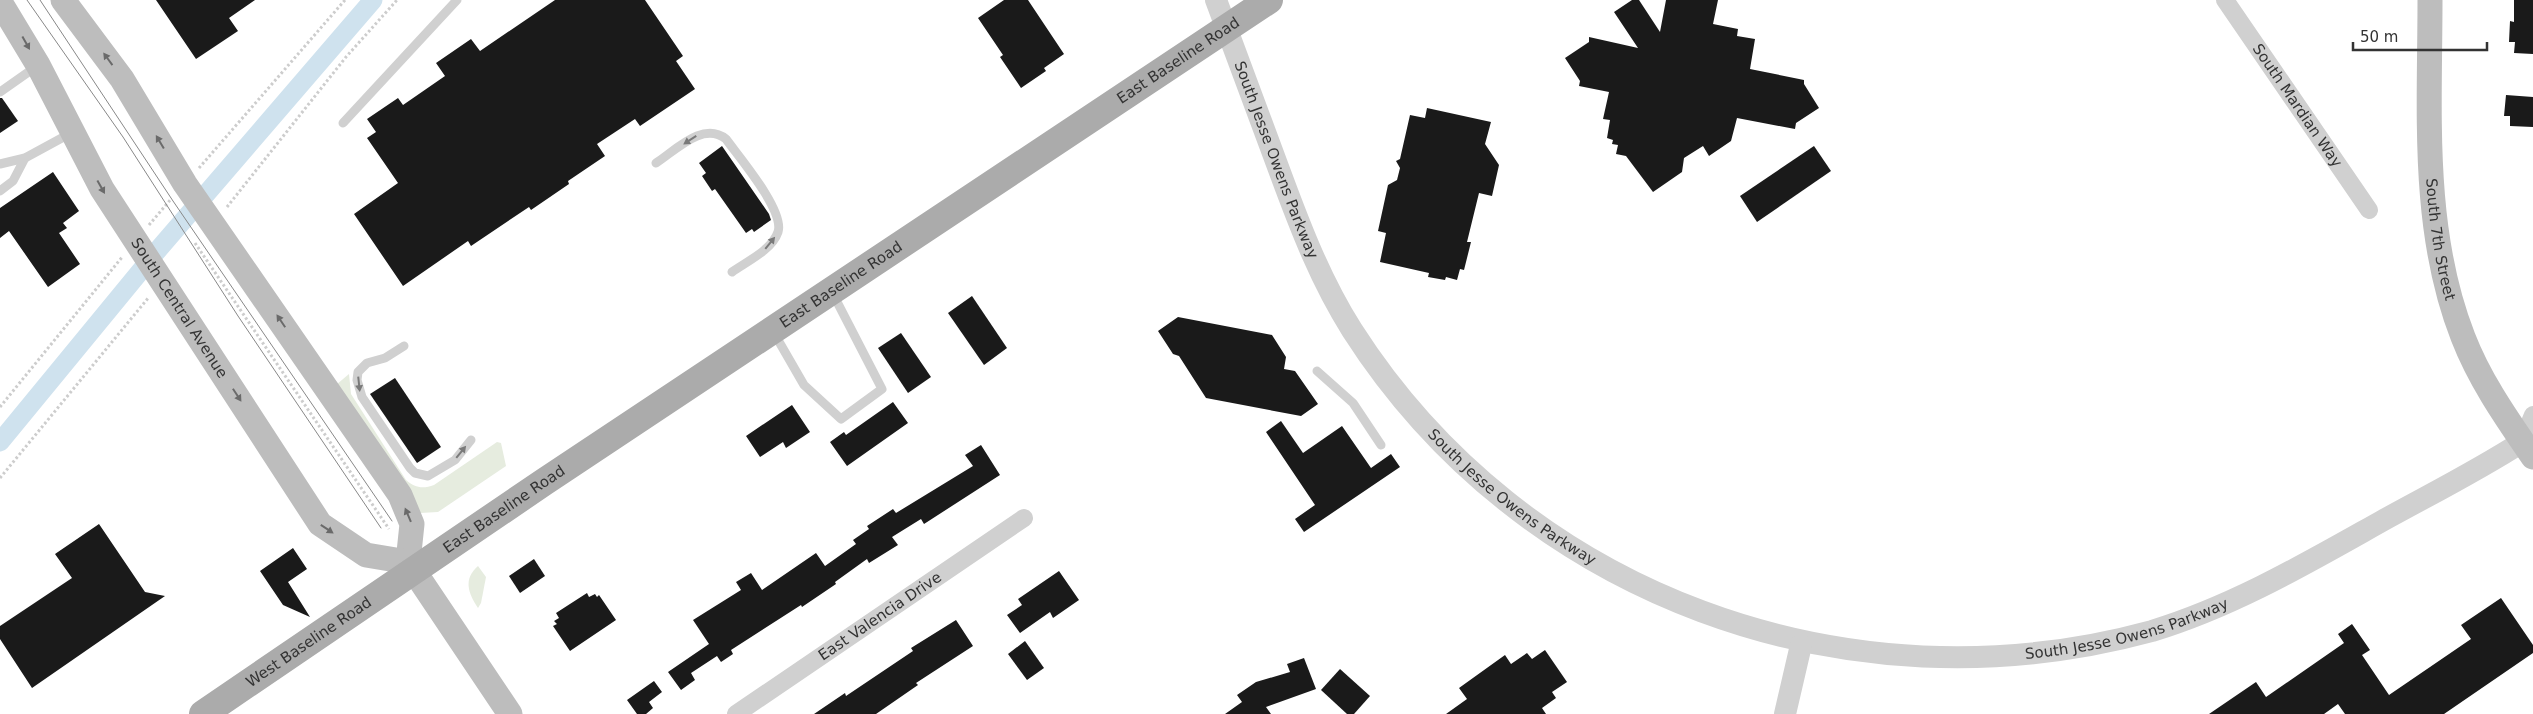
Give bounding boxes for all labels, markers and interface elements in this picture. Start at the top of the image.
street label: East Baseline Road [1114,13,1243,108]
scale bar [2353,20,2487,52]
text: 50 m [2360,28,2398,46]
one-way arrow [22,36,30,51]
street label: South Mardian Way [2249,40,2346,171]
one-way arrow [103,52,113,66]
street label: South Jesse Owens Parkway [1231,59,1322,262]
one-way arrow [156,135,165,148]
one-way arrow [684,135,697,145]
street label: South 7th Street [2422,177,2459,303]
one-way arrow [97,180,106,194]
street label: South Central Avenue [127,234,232,381]
one-way arrow [764,236,775,249]
street label: East Baseline Road [776,237,906,332]
one-way arrow [276,314,286,328]
one-way arrow [355,376,363,392]
one-way arrow [232,388,242,401]
street label: South Jesse Owens Parkway [1424,425,1599,569]
one-way arrow [456,445,467,458]
street label: East Baseline Road [440,462,568,557]
one-way arrow [403,508,411,522]
one-way arrow [321,524,334,534]
street label: East Valencia Drive [815,568,945,664]
street label: West Baseline Road [243,593,375,691]
street label: South Jesse Owens Parkway [2024,594,2231,663]

